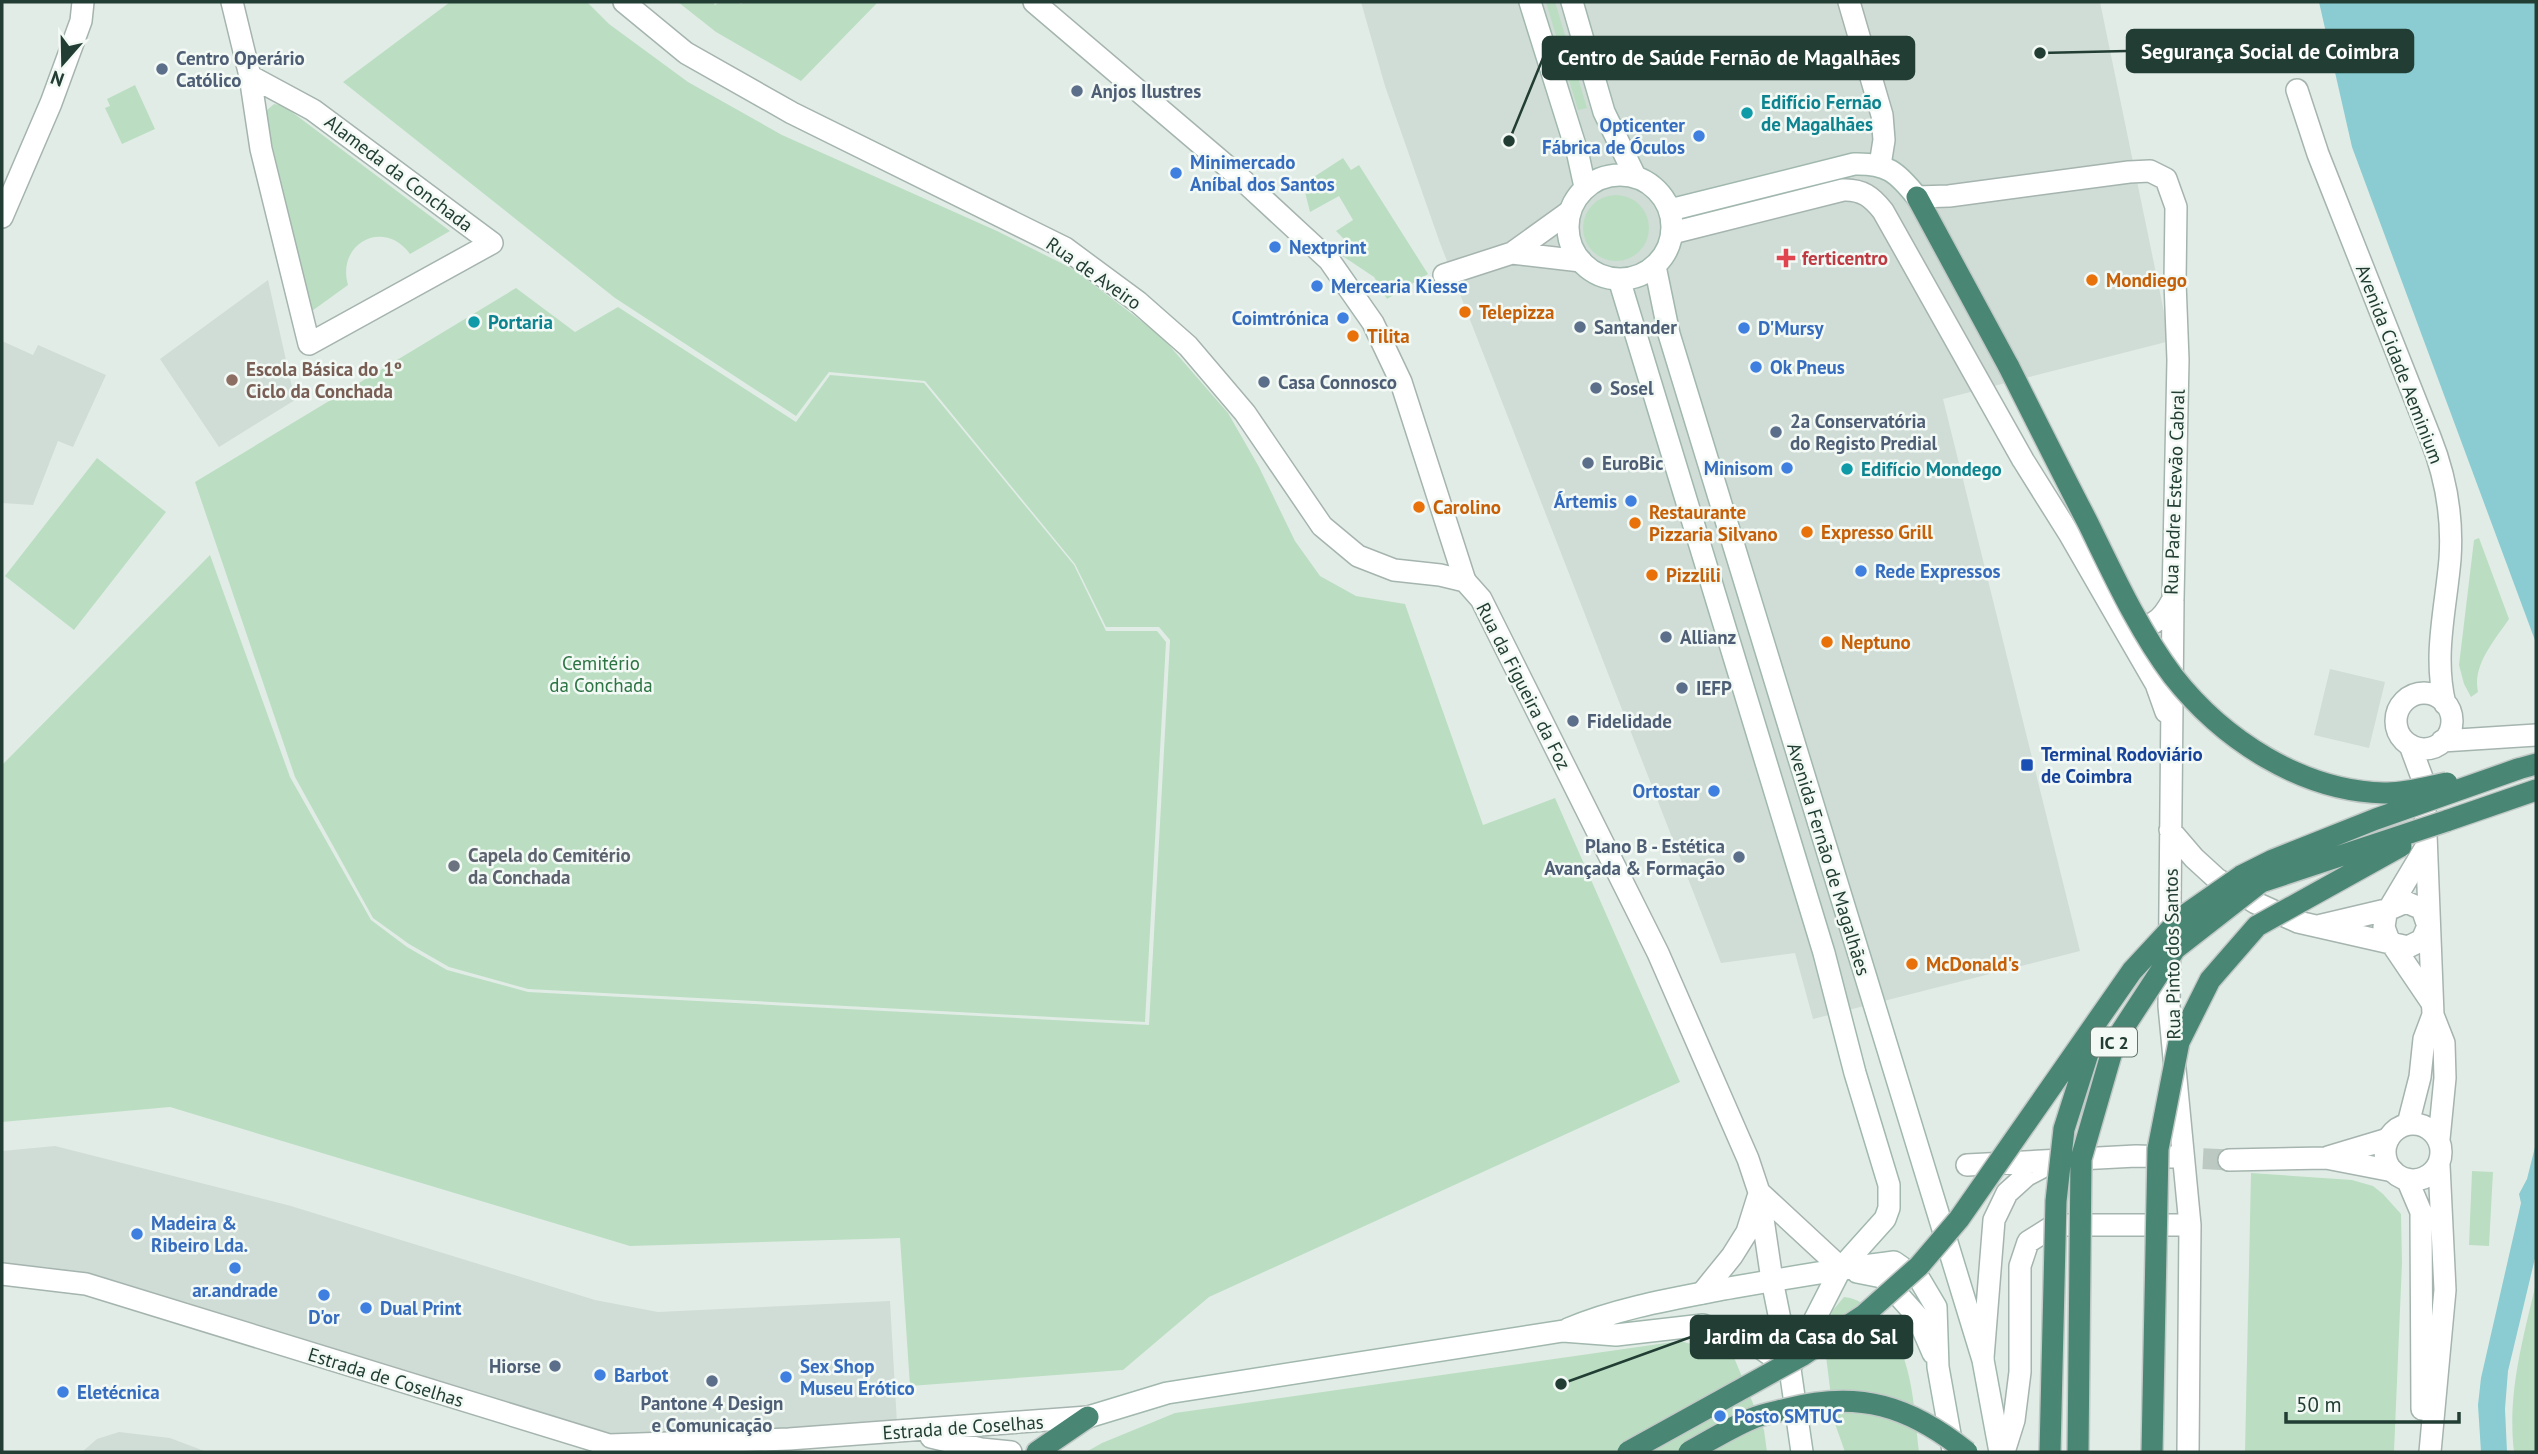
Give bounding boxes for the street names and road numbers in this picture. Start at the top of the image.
street label: Alameda da Conchada [320,109,478,237]
street label: Rua de Aveiro [1042,231,1146,315]
street label: Avenida Cidade Aeminium [2351,261,2449,467]
street label: Rua Padre Estevão Cabral [2158,388,2190,595]
street label: Rua da Figueira da Foz [1471,598,1577,774]
street label: Avenida Fernão de Magalhães [1782,740,1876,978]
street label: Rua Pinto dos Santos [2159,868,2185,1040]
road number: IC 2 [2091,1028,2137,1056]
street label: Estrada de Coselhas [305,1342,467,1412]
street label: Estrada de Coselhas [882,1409,1044,1445]

